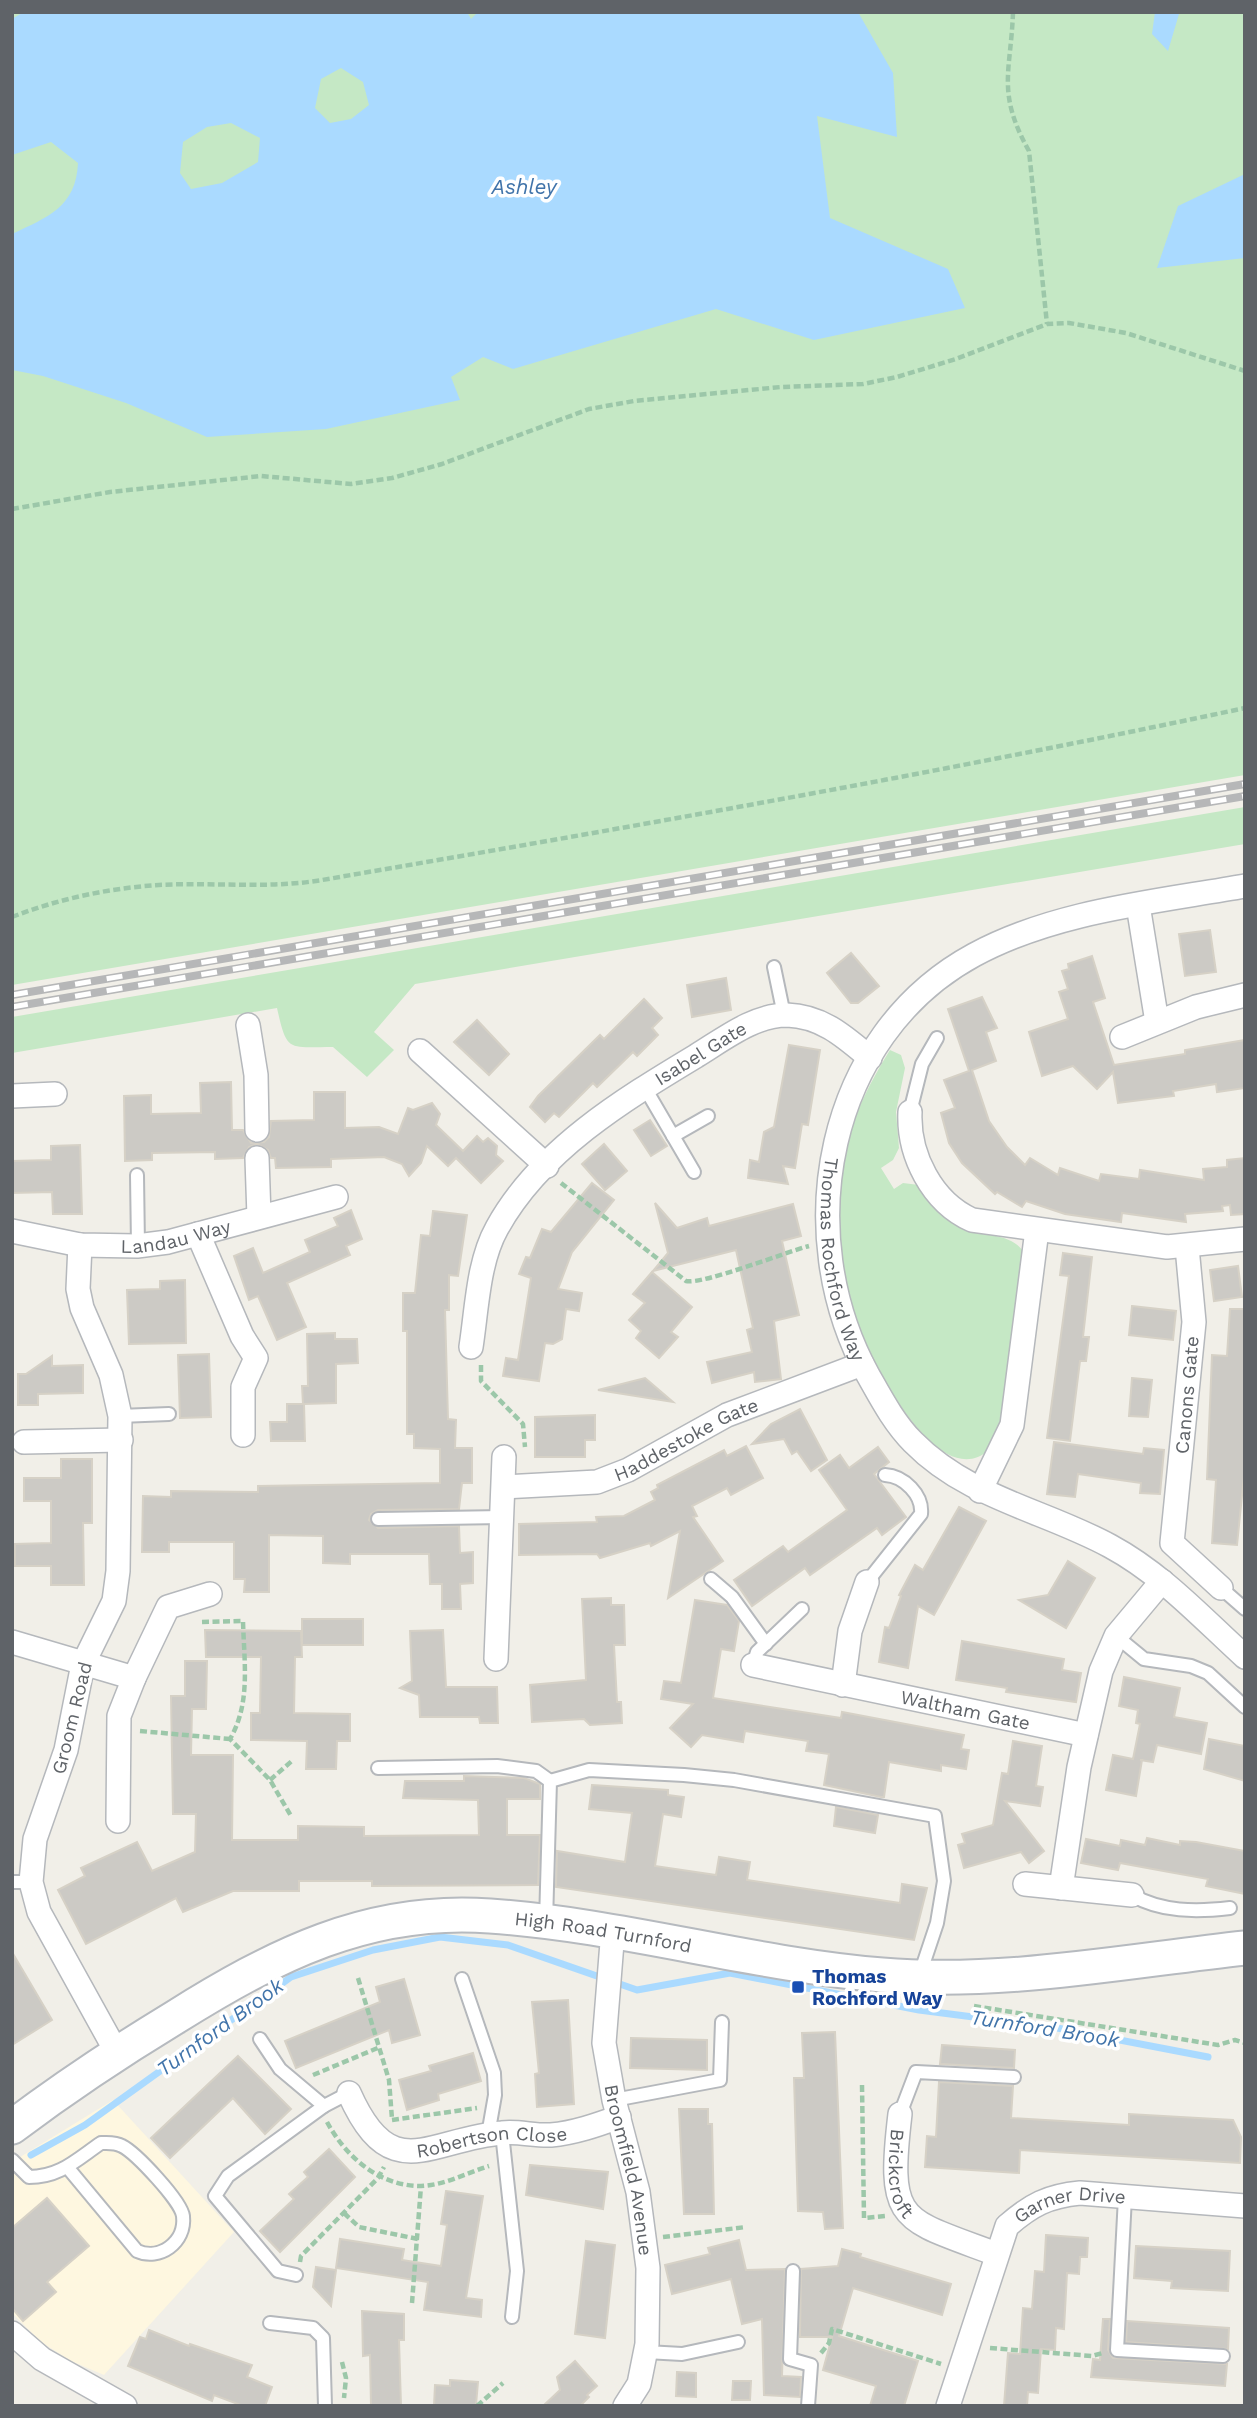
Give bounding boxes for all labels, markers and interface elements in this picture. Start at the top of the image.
water label: Ashley [491,174,558,199]
street label: Isabel Gate [650,1016,750,1090]
street label: Thomas Rochford Way [816,1156,871,1365]
street label: Landau Way [120,1214,233,1258]
street label: Canons Gate [1170,1335,1204,1455]
street label: Haddestoke Gate [611,1393,761,1486]
street label: Groom Road [47,1659,97,1777]
street label: Waltham Gate [898,1685,1032,1734]
street label: High Road Turnford [514,1907,694,1957]
place label: Thomas Rochford Way [812,1965,943,2010]
water label: Turnford Brook [152,1972,289,2081]
marker: Thomas Rochford Way [790,1979,806,1995]
water label: Turnford Brook [969,2004,1122,2052]
street label: Broomfield Avenue [600,2083,658,2257]
street label: Robertson Close [415,2121,569,2162]
street label: Brickcroft [884,2128,919,2223]
street label: Garner Drive [1009,2181,1127,2228]

